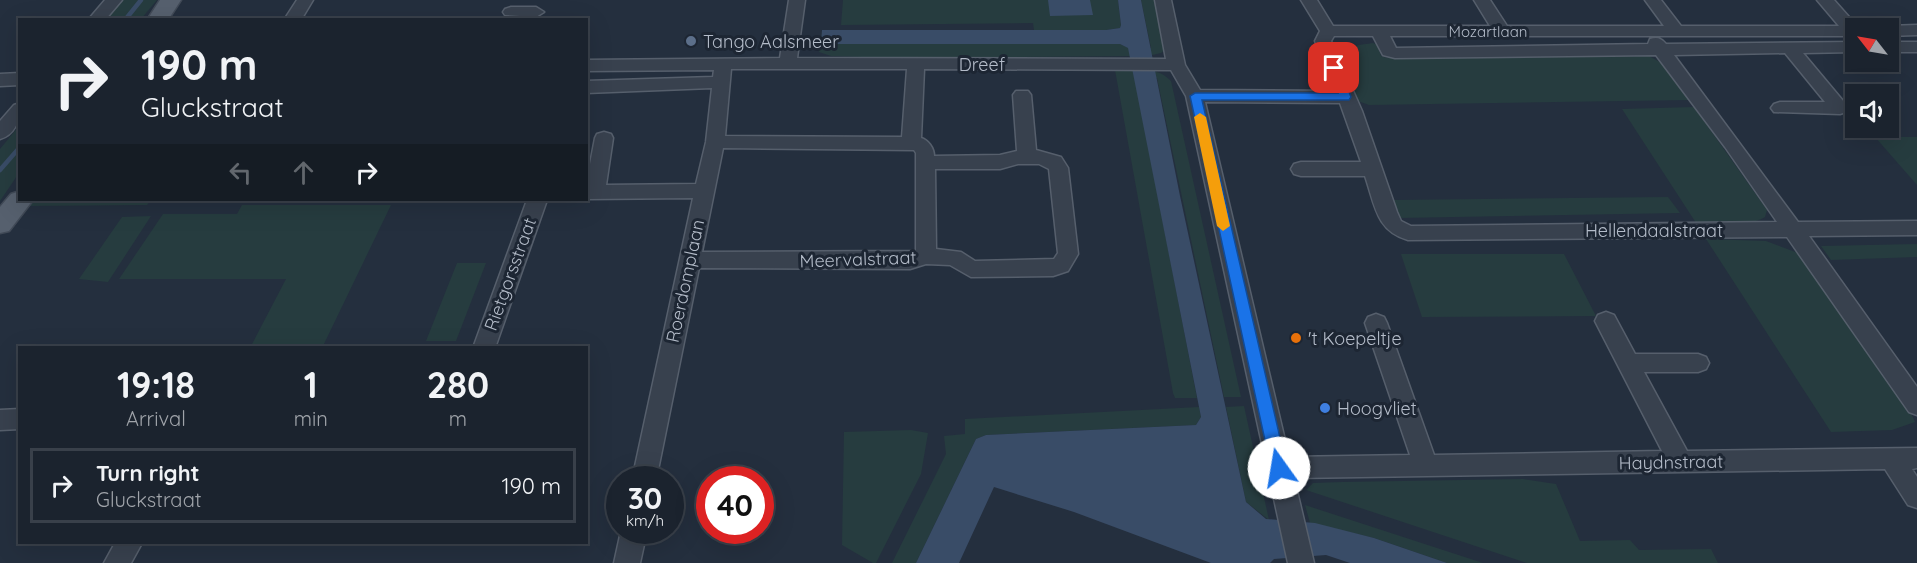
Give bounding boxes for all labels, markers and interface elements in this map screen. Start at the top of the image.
north arrow [1845,18,1899,72]
map controls [1845,18,1899,138]
street label: Mozartlaan [1449,22,1527,41]
place label: Tango Aalsmeer [703,30,839,53]
marker: Tango Aalsmeer [684,34,698,48]
text: 190 m [141,38,257,91]
icon: right [42,42,120,120]
pin [1308,42,1359,93]
icon: arrive [1317,51,1350,84]
street label: Dreef [959,53,1006,76]
button: sound [1845,84,1899,138]
text: Gluckstraat [141,90,284,124]
icon: left [224,156,257,189]
icon: ahead [287,156,320,189]
icon: right [350,156,383,189]
street label: Rietgorsstraat [479,214,541,334]
street label: Roerdomplaan [661,217,709,345]
street label: Hellendaalstraat [1585,219,1723,242]
street label: Meervalstraat [799,245,917,273]
place label: 't Koepeltje [1308,327,1402,350]
marker: 't Koepeltje [1289,331,1303,345]
text: 19:18 [117,362,195,407]
text: 1 [304,362,318,407]
text: 280 [427,362,489,407]
place label: Hoogvliet [1337,397,1417,420]
marker: Hoogvliet [1318,401,1332,415]
text: Arrival [126,406,186,431]
text: min [294,406,328,431]
text: m [449,406,467,431]
position arrow [1247,436,1311,500]
street label: Haydnstraat [1618,450,1724,474]
text: Turn right [96,459,200,487]
speed limit sign: 40 [696,466,774,544]
icon: right [45,469,78,502]
text: 190 m [501,472,561,500]
text: 30 [628,479,662,517]
text: Gluckstraat [96,487,202,512]
text: km/h [626,511,664,530]

